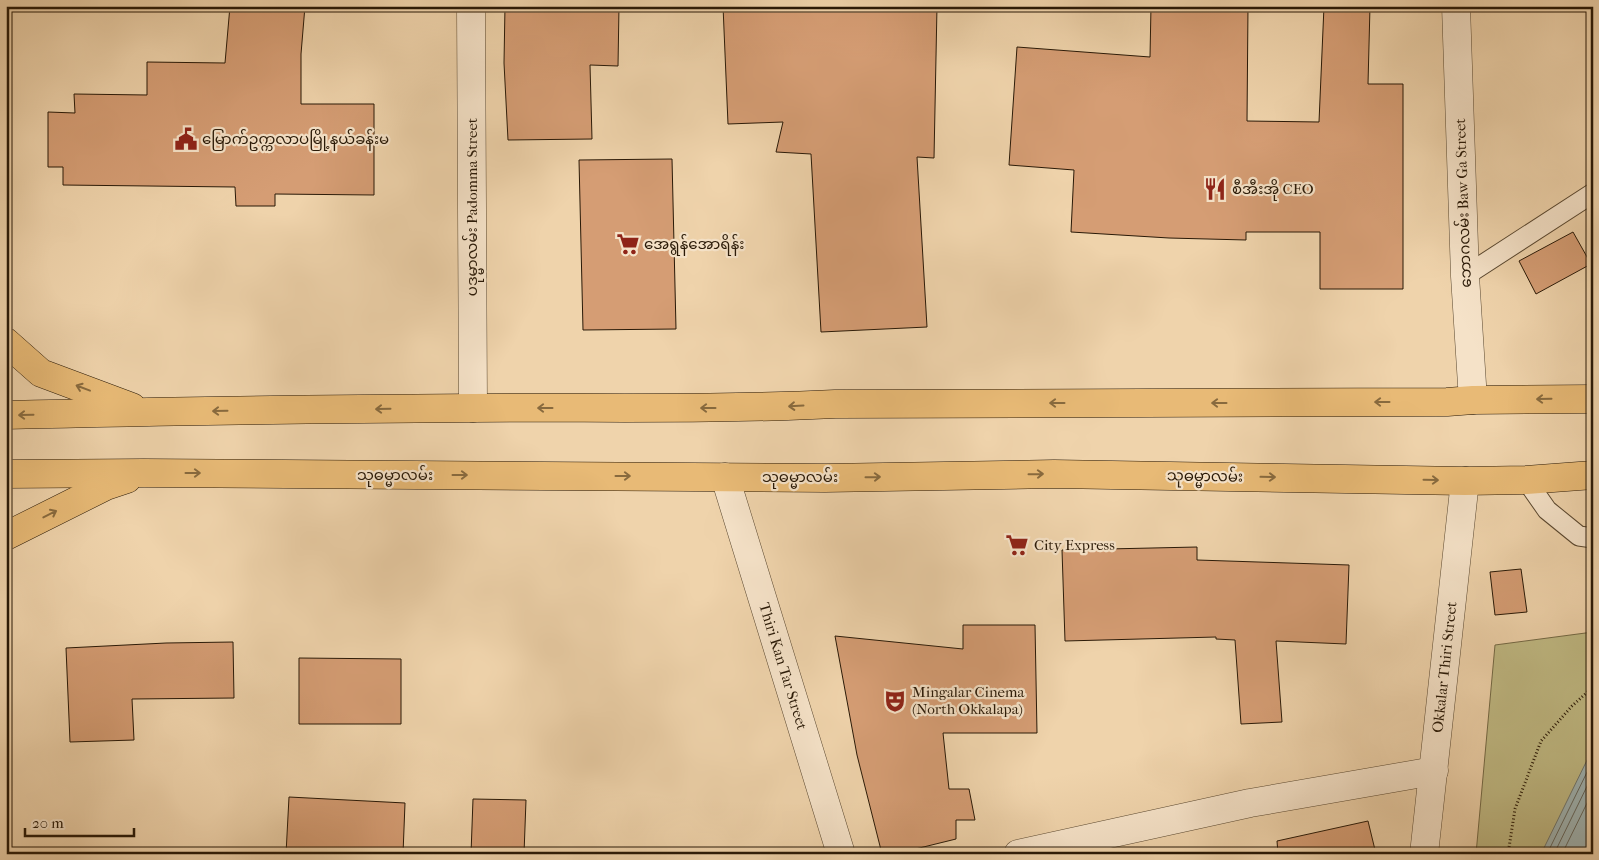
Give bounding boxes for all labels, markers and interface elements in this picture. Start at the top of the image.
street label: ပဒုမ္မာလမ်း Padomma Street [462,117,484,296]
street label: ဘောဂလမ်း Baw Ga Street [1450,117,1475,288]
public building icon: မြောက်ဥက္ကလာပမြို့နယ်ခန်းမ [173,126,199,152]
place label: မြောက်ဥက္ကလာပမြို့နယ်ခန်းမ [202,129,389,151]
restaurant icon: စီအီးအို CEO [1202,176,1228,202]
place label: စီအီးအို CEO [1232,179,1314,201]
supermarket icon: အေရွန်အောရိန်း [615,231,641,257]
place label: အေရွန်အောရိန်း [644,234,744,256]
one-way arrow [76,383,91,392]
one-way arrow [1536,394,1552,404]
one-way arrow [1374,397,1390,407]
one-way arrow [1049,398,1065,408]
one-way arrow [1211,398,1228,408]
one-way arrow [788,401,804,410]
one-way arrow [537,403,554,413]
one-way arrow [700,403,716,413]
one-way arrow [375,404,391,414]
one-way arrow [212,406,228,416]
one-way arrow [18,410,34,419]
street label: သုဓမ္မာလမ်း [357,465,433,487]
street label: သုဓမ္မာလမ်း [1167,465,1243,489]
street label: သုဓမ္မာလမ်း [762,467,838,489]
one-way arrow [184,468,200,478]
one-way arrow [1028,469,1044,479]
one-way arrow [452,470,468,480]
one-way arrow [614,471,630,481]
one-way arrow [865,472,881,482]
one-way arrow [1260,473,1276,482]
one-way arrow [1422,475,1439,485]
one-way arrow [42,509,57,518]
supermarket icon: City Express [1004,532,1030,558]
place label: City Express [1034,536,1115,554]
street label: Thiri Kan Tar Street [755,600,811,733]
street label: Okkalar Thiri Street [1428,600,1461,734]
place label: Mingalar Cinema (North Okkalapa) [912,683,1025,718]
theatre icon: Mingalar Cinema (North Okkalapa) [882,688,908,714]
scale bar [25,805,134,837]
text: 20 m [32,814,64,832]

